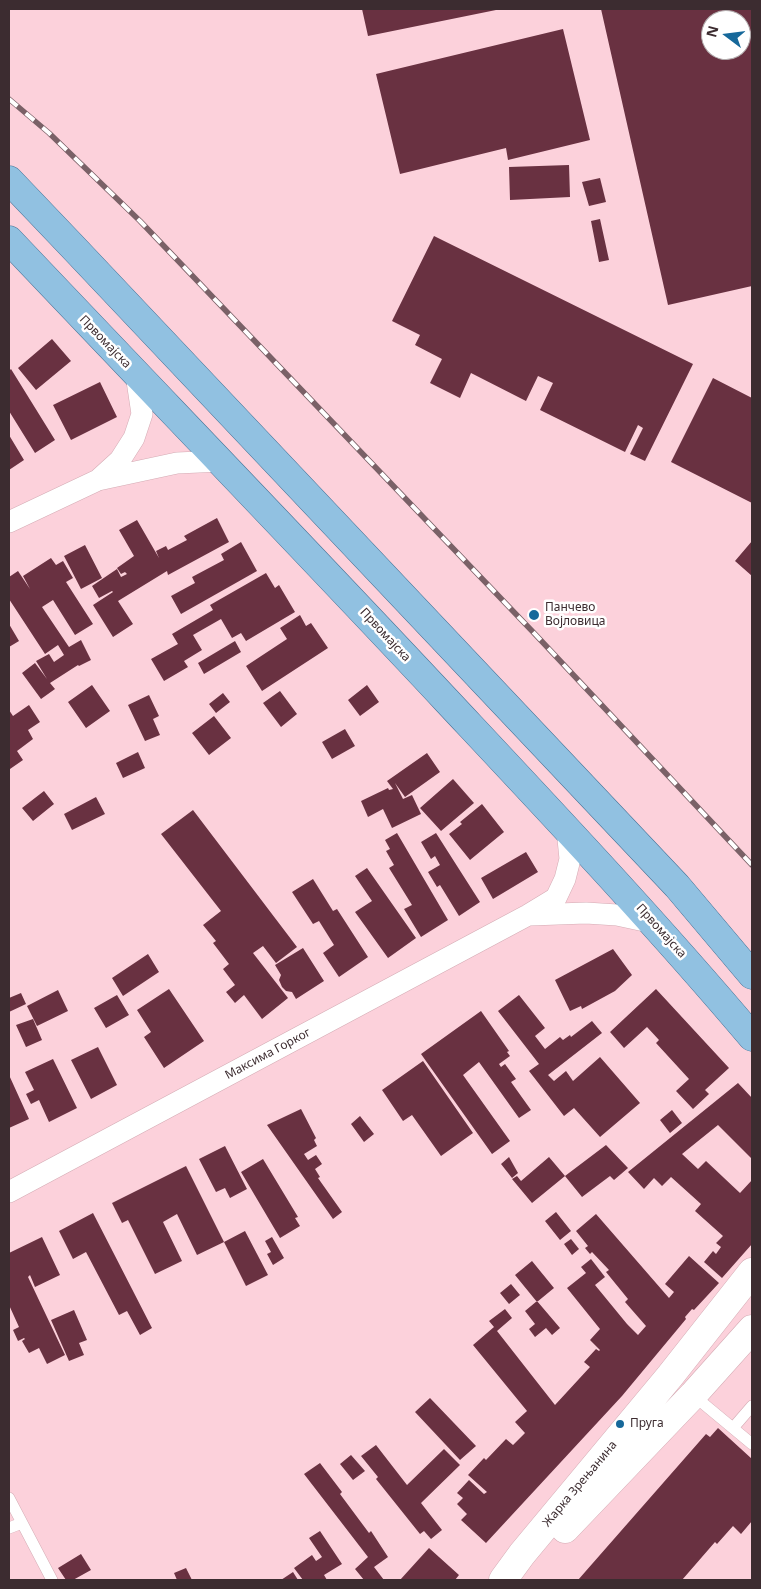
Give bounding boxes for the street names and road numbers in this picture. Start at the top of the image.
street label: Првомајска [76,313,134,371]
street label: Првомајска [357,605,413,665]
street label: Првомајска [633,901,689,961]
street label: Максима Горког [223,1025,313,1083]
street label: Жарка Зрењанина [540,1438,620,1530]

